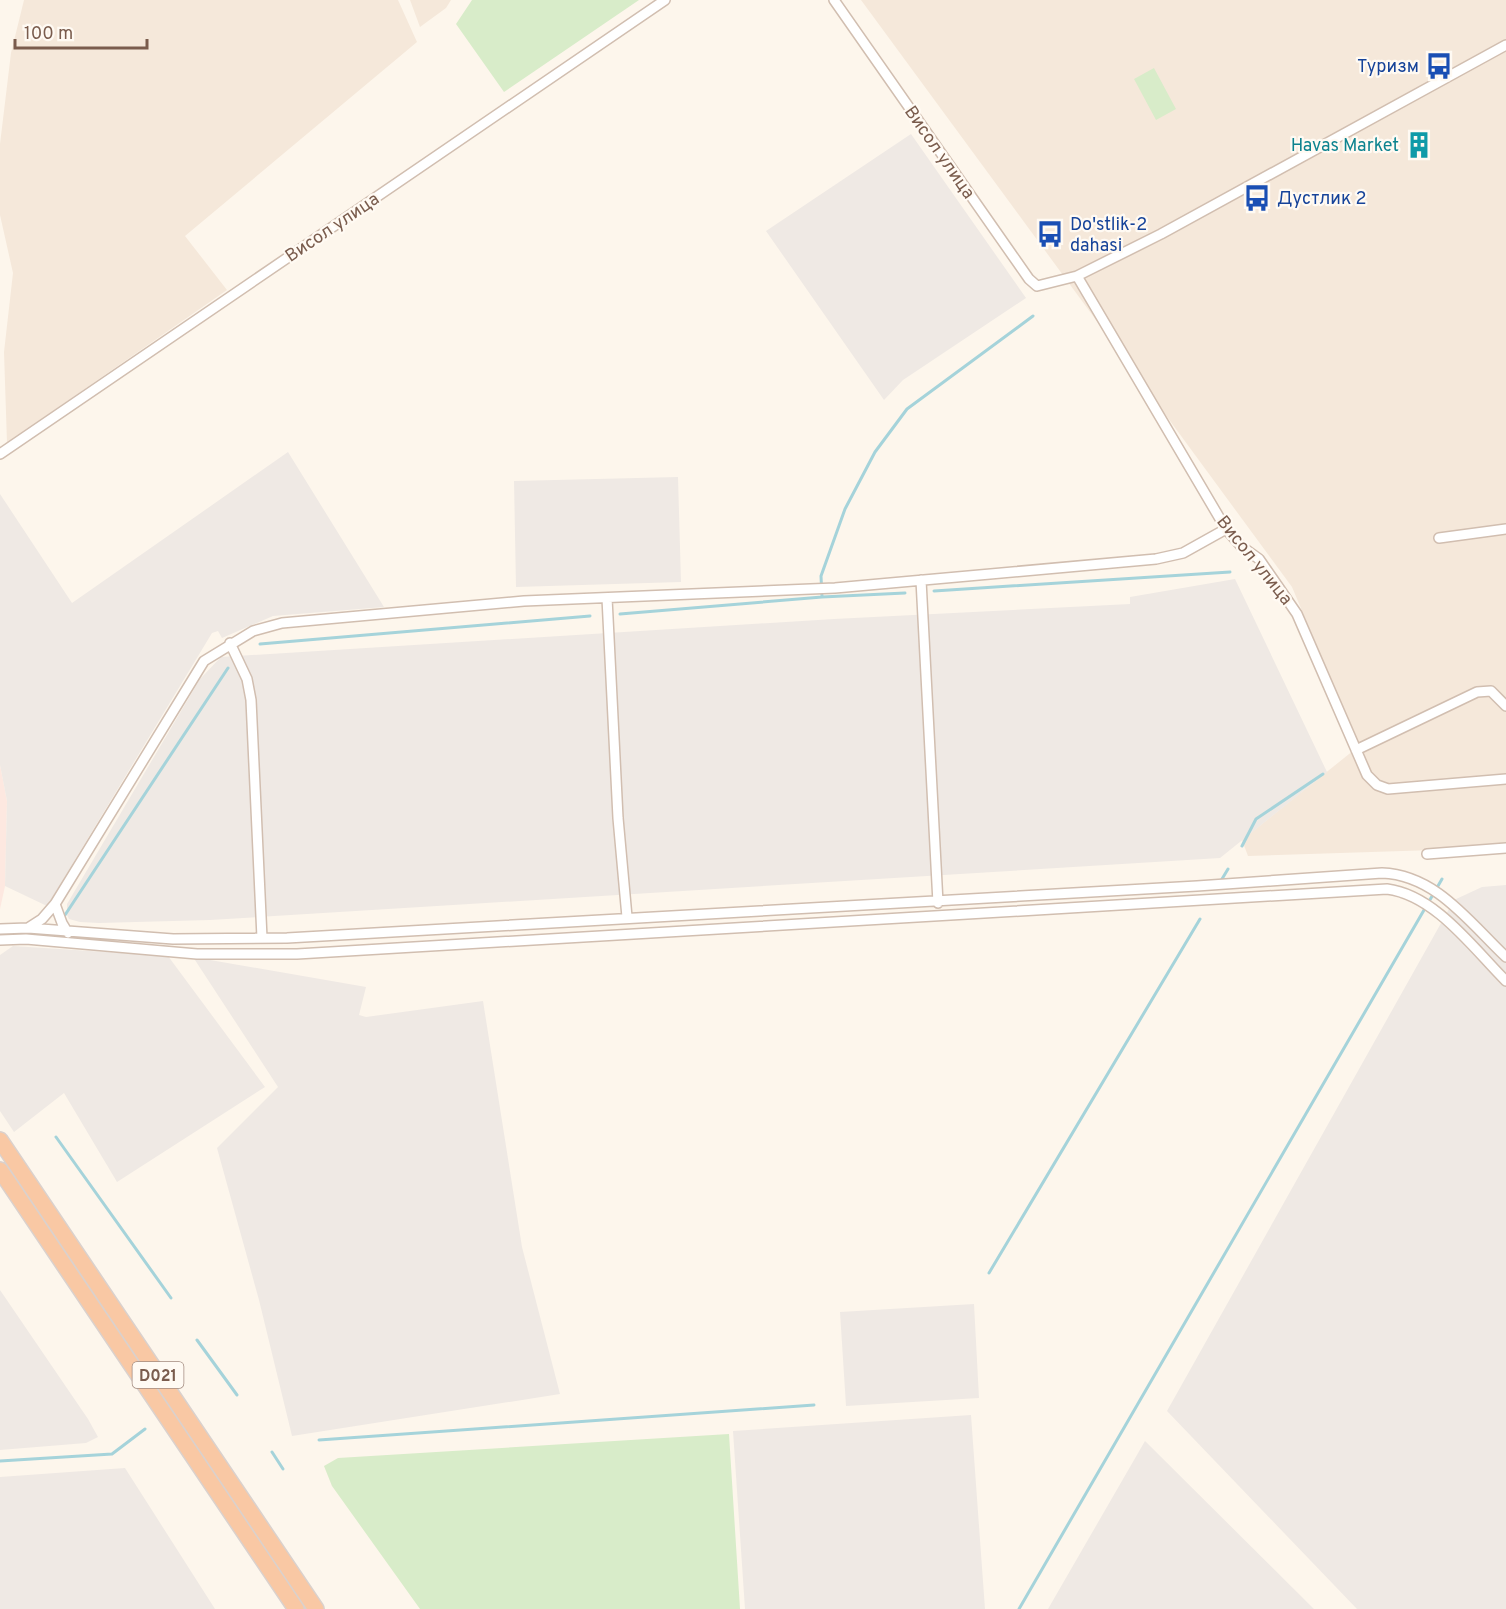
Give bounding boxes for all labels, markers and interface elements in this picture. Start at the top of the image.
scale bar [15,12,147,50]
text: 100 m [24,23,73,46]
bus stop icon: Туризм [1424,51,1454,81]
place label: Туризм [1357,56,1419,79]
street label: Висол улица [898,102,979,204]
building icon: Havas Market [1404,130,1434,160]
place label: Havas Market [1291,135,1399,158]
bus stop icon: Дустлик 2 [1242,183,1272,213]
street label: Висол улица [281,188,384,268]
place label: Дустлик 2 [1277,188,1366,211]
place label: Do'stlik-2 dahasi [1070,214,1147,258]
bus stop icon: Do'stlik-2 dahasi [1035,219,1065,249]
street label: Висол улица [1211,511,1297,610]
road number: D021 [132,1362,184,1388]

